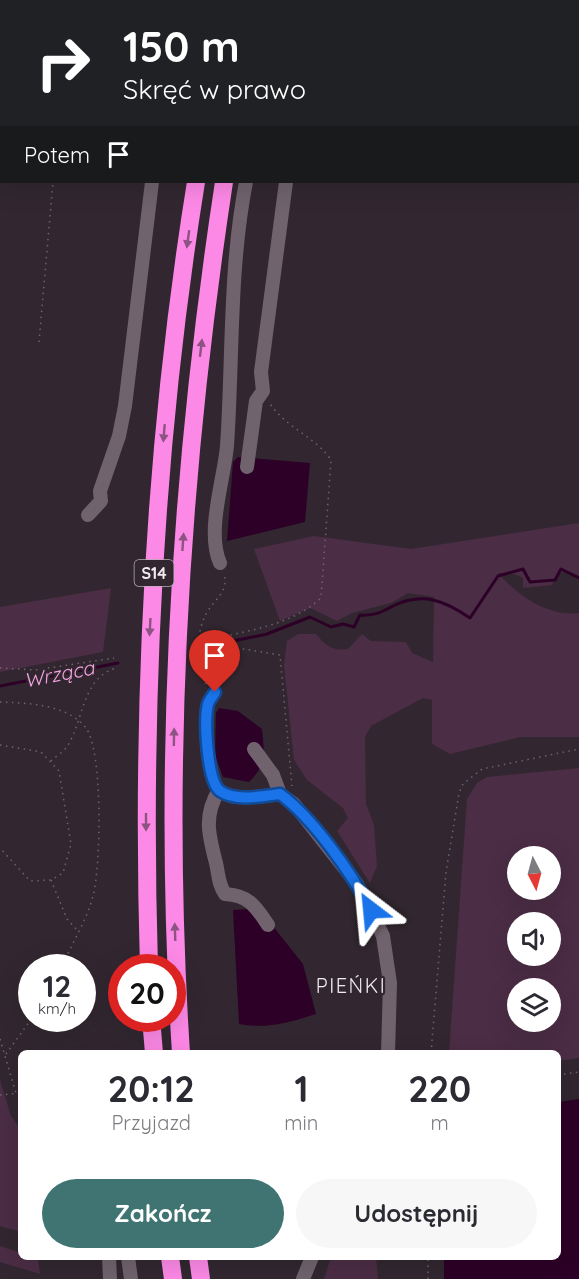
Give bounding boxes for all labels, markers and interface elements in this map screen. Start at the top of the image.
text: 150 m [123,20,240,73]
icon: right [24,24,102,102]
text: Skręć w prawo [123,72,306,106]
icon: arrive [102,138,135,171]
text: Potem [24,141,90,169]
one-way arrow [183,230,192,249]
one-way arrow [196,338,205,357]
one-way arrow [159,424,169,443]
one-way arrow [178,532,187,551]
road number: S14 [134,560,174,586]
one-way arrow [146,618,155,637]
pin [189,630,240,692]
icon: arrive [198,639,231,672]
water label: Wrząca [22,654,98,693]
one-way arrow [169,727,179,746]
one-way arrow [141,813,151,832]
north arrow [507,846,561,900]
map controls [507,846,561,1032]
position arrow [339,878,403,942]
button: sound [507,912,561,966]
one-way arrow [170,922,180,941]
speed limit sign: 20 [108,954,186,1032]
text: 12 [43,967,71,1005]
district label: PIEŃKI [316,973,386,998]
button: layers [507,978,561,1032]
text: km/h [38,999,76,1018]
text: 20:12 [108,1066,195,1111]
text: 1 [294,1066,308,1111]
text: 220 [408,1066,471,1111]
text: Przyjazd [111,1110,191,1135]
text: min [284,1110,318,1135]
text: m [431,1110,449,1135]
button: Zakończ [42,1179,284,1248]
button: Udostępnij [296,1179,537,1248]

